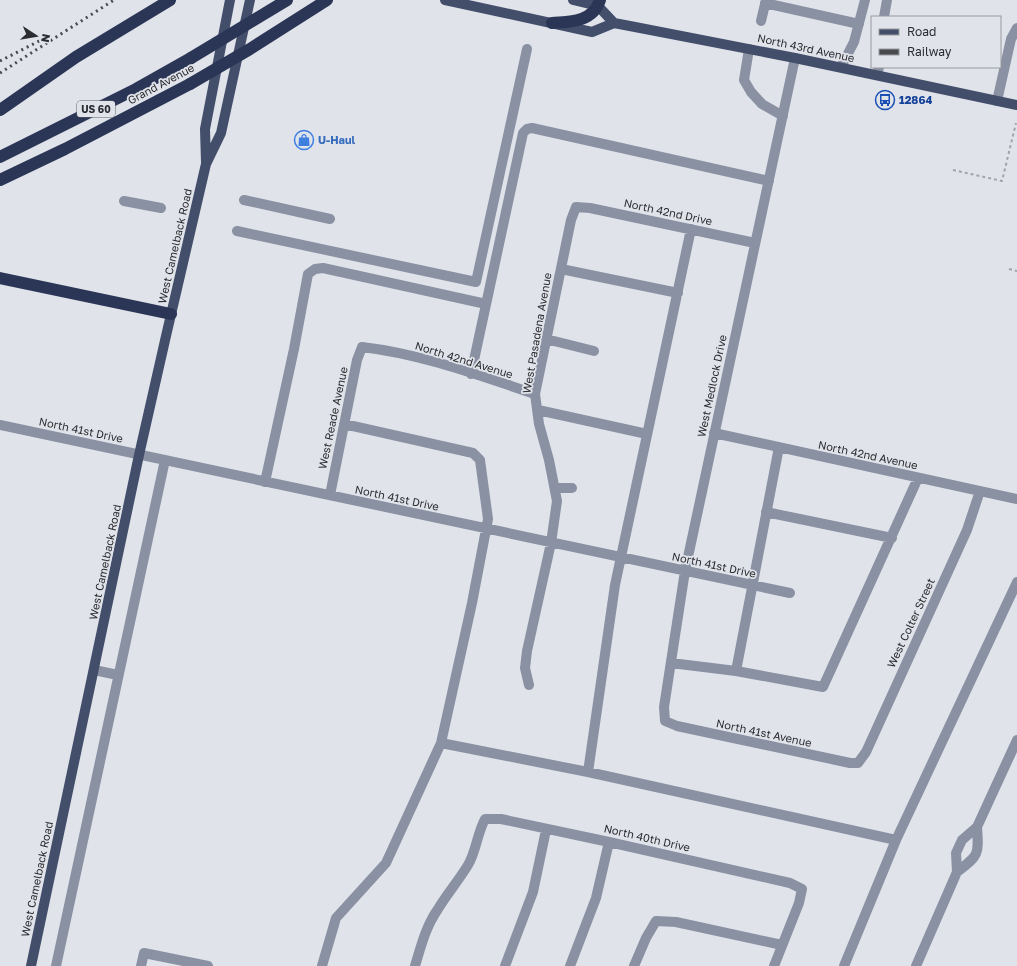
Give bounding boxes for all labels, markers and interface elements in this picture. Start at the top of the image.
north arrow [16,16,56,56]
legend [871,16,1001,68]
text: Road [907,24,936,39]
street label: North 43rd Avenue [756,31,856,64]
text: N [39,33,53,44]
text: Railway [907,44,952,59]
street label: Grand Avenue [125,61,196,106]
bus stop icon: 12864 [874,89,896,111]
place label: 12864 [899,93,932,106]
road number: US 60 [77,101,115,117]
shop icon: U-Haul [293,129,315,151]
place label: U-Haul [318,133,355,146]
street label: West Camelback Road [155,187,194,305]
street label: North 42nd Drive [623,196,713,227]
street label: West Pasadena Avenue [519,271,554,394]
street label: West Medlock Drive [694,334,729,438]
street label: North 42nd Avenue [414,338,515,381]
street label: West Reade Avenue [315,366,350,470]
street label: North 41st Drive [38,414,124,445]
street label: North 42nd Avenue [817,438,919,471]
street label: North 41st Drive [354,482,440,513]
street label: West Camelback Road [86,503,123,621]
street label: North 41st Drive [671,549,757,580]
street label: West Colter Street [884,576,937,670]
street label: North 41st Avenue [715,716,813,749]
street label: West Camelback Road [18,820,55,938]
street label: North 40th Drive [603,821,691,854]

